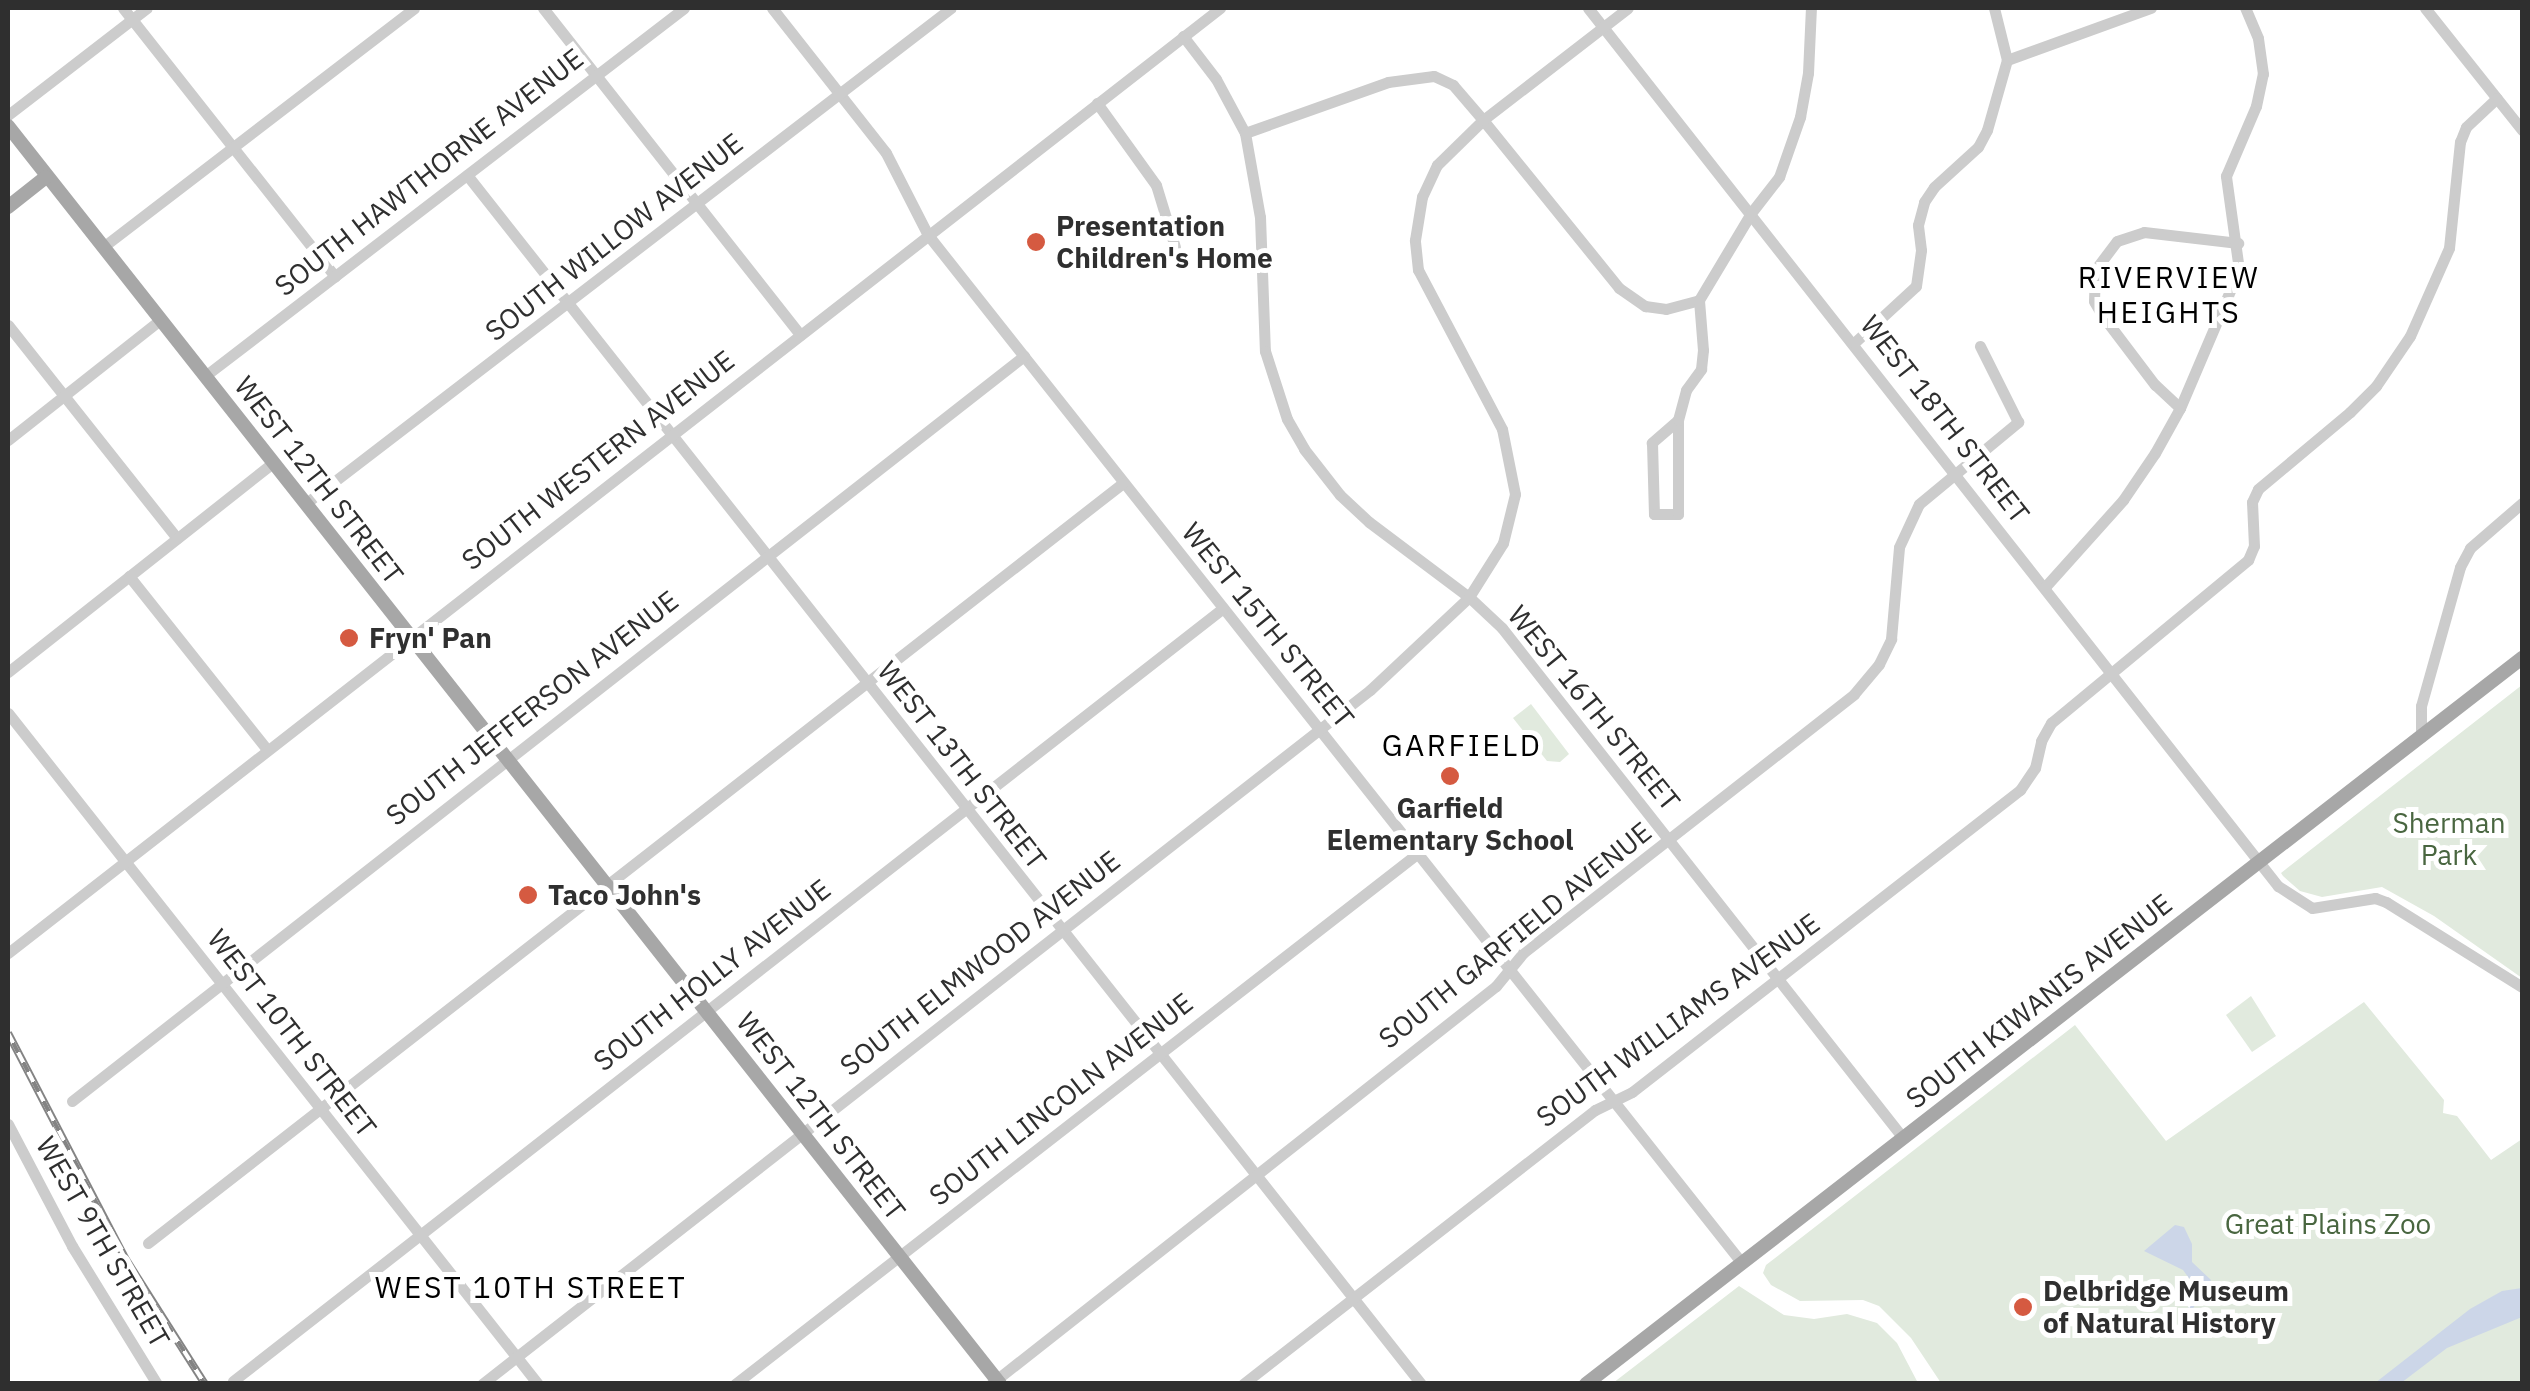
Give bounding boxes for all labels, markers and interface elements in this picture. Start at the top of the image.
street label: SOUTH HAWTHORNE AVENUE [268,41,590,303]
street label: SOUTH WILLOW AVENUE [479,126,749,348]
place label: Presentation Children's Home [1056,209,1273,275]
marker: Presentation Children's Home [1025,231,1047,253]
district label: RIVERVIEW HEIGHTS [2078,259,2260,330]
street label: WEST 18TH STREET [1853,308,2037,530]
street label: SOUTH WESTERN AVENUE [455,343,741,577]
street label: WEST 12TH STREET [227,369,411,591]
street label: WEST 15TH STREET [1175,516,1361,734]
street label: SOUTH JEFFERSON AVENUE [379,584,685,832]
street label: WEST 16TH STREET [1501,599,1687,817]
place label: Fryn' Pan [369,621,492,655]
marker: Fryn' Pan [338,627,360,649]
street label: WEST 13TH STREET [870,654,1054,876]
district label: GARFIELD [1382,727,1542,763]
marker: Garfield Elementary School [1439,765,1461,787]
place label: Garfield Elementary School [1326,791,1574,857]
park label: Sherman Park [2392,806,2506,872]
street label: SOUTH GARFIELD AVENUE [1372,815,1658,1055]
street label: SOUTH ELMWOOD AVENUE [833,843,1127,1083]
street label: SOUTH HOLLY AVENUE [587,872,837,1078]
place label: Taco John's [548,878,701,912]
marker: Taco John's [517,884,539,906]
street label: SOUTH KIWANIS AVENUE [1899,887,2179,1115]
street label: SOUTH WILLIAMS AVENUE [1530,906,1826,1134]
street label: WEST 10TH STREET [200,922,384,1144]
street label: SOUTH LINCOLN AVENUE [923,986,1199,1212]
street label: WEST 12TH STREET [729,1005,913,1227]
street label: WEST 9TH STREET [29,1131,177,1353]
park label: Great Plains Zoo [2225,1207,2431,1241]
district label: WEST 10TH STREET [375,1269,687,1305]
place label: Delbridge Museum of Natural History [2043,1274,2289,1340]
marker: Delbridge Museum of Natural History [2012,1296,2034,1318]

